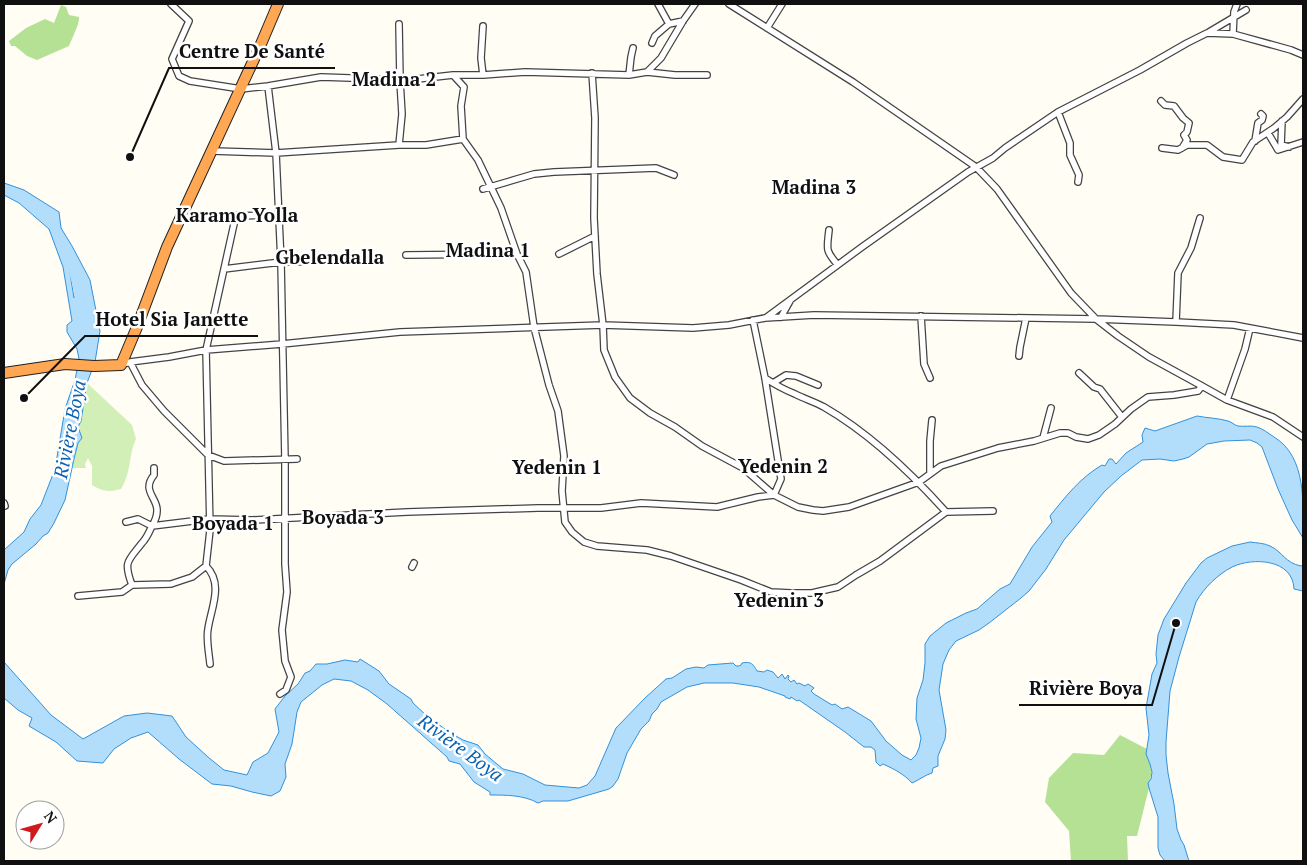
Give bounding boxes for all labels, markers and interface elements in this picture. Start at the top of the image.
callout: Centre De Santé [169,34,335,68]
text: Centre De Santé [179,38,325,63]
district label: Madina 2 [352,66,436,91]
district label: Madina 3 [772,174,856,199]
district label: Karamo Yolla [176,202,299,227]
district label: Madina 1 [446,237,530,262]
district label: Gbelendalla [276,244,385,269]
callout: Hotel Sia Janette [85,302,258,336]
text: Hotel Sia Janette [96,306,248,331]
water label: Rivière Boya [47,378,91,481]
district label: Yedenin 2 [738,453,828,478]
district label: Yedenin 1 [512,454,602,479]
district label: Boyada 3 [302,504,384,529]
district label: Boyada 1 [192,510,274,535]
district label: Yedenin 3 [734,587,824,612]
callout: Rivière Boya [1019,671,1152,705]
text: Rivière Boya [1029,675,1143,700]
water label: Rivière Boya [412,707,509,786]
north arrow [15,800,65,850]
text: N [40,807,62,827]

